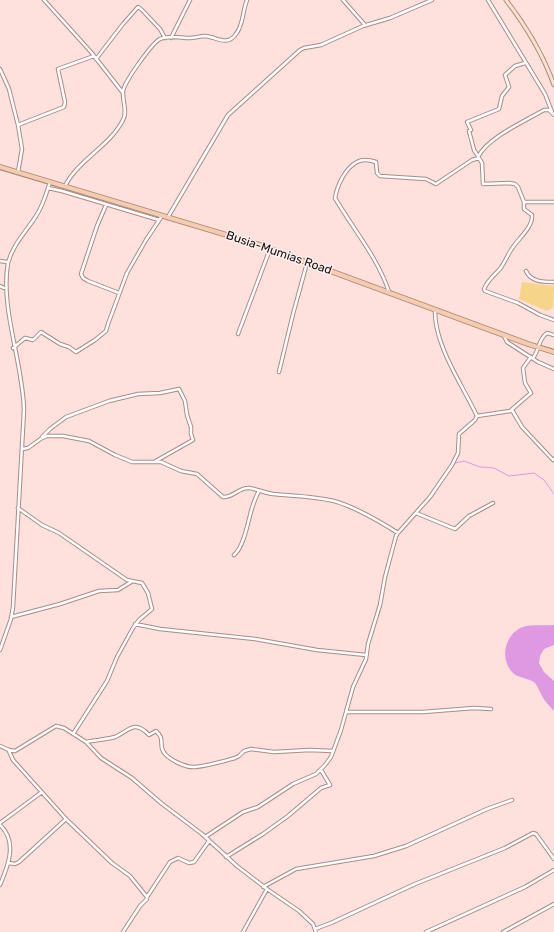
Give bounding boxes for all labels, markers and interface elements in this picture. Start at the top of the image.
street label: Busia-Mumias Road [224,228,334,278]

